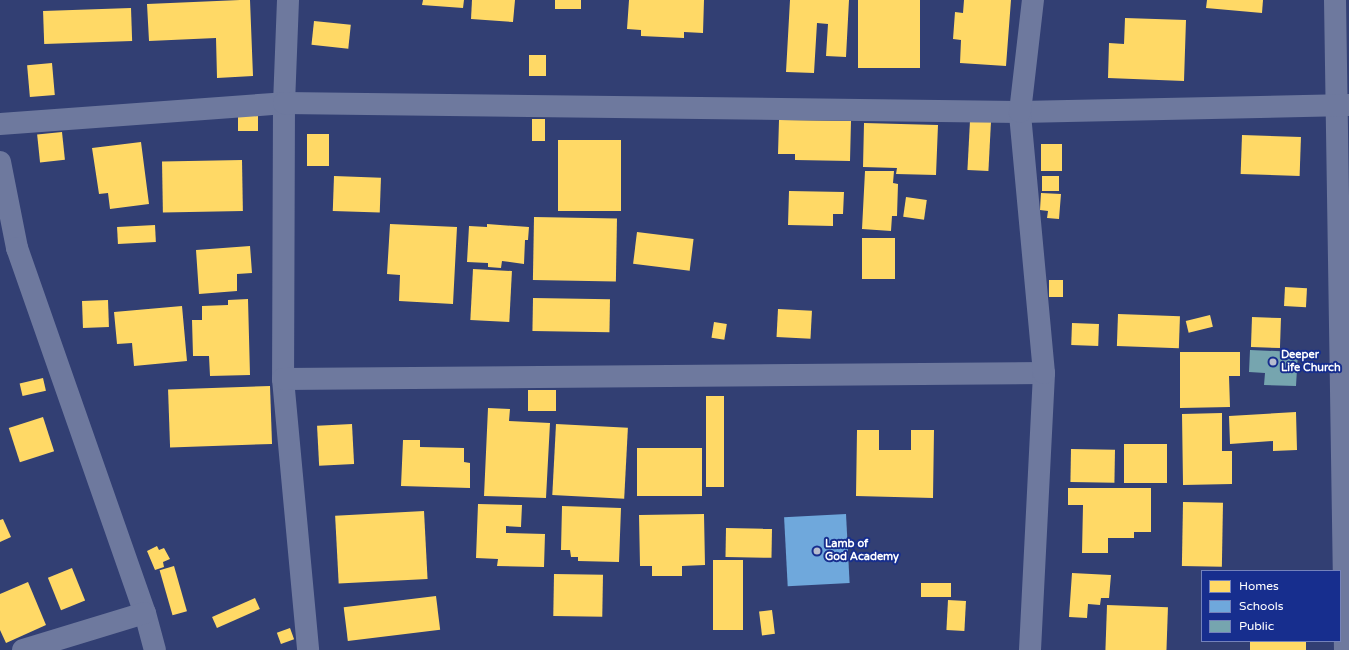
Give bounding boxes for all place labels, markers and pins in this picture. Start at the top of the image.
place label: Deeper Life Church [1281,349,1341,375]
marker: Deeper Life Church [1268,357,1278,367]
place label: Lamb of God Academy [825,538,899,564]
marker: Lamb of God Academy [812,546,822,556]

